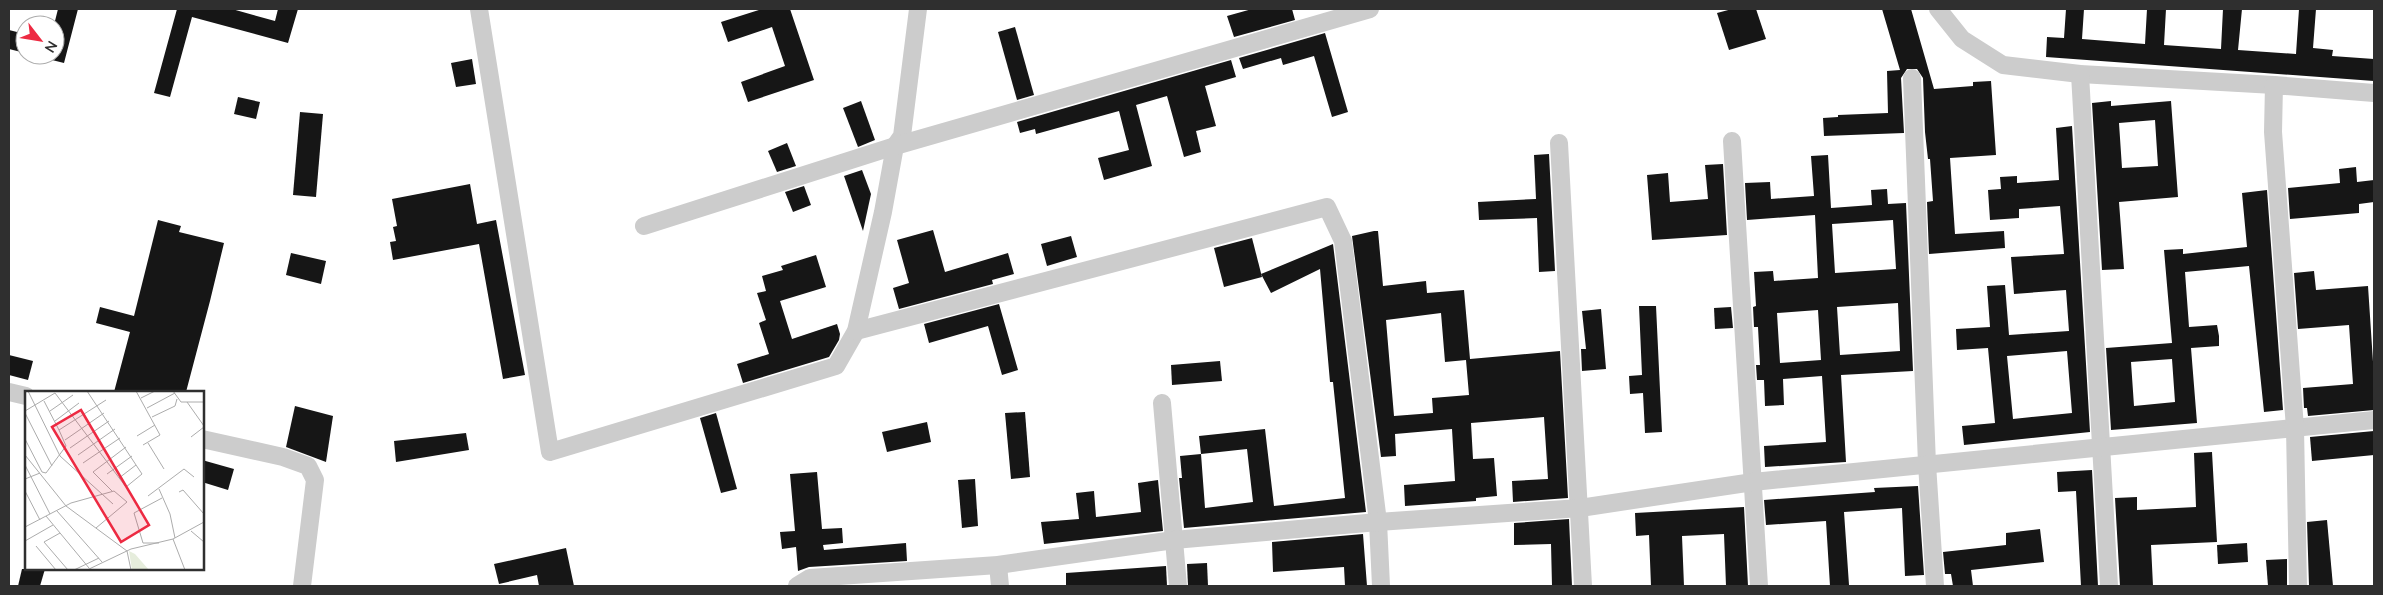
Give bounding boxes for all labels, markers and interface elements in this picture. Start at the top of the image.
north arrow [15,15,65,65]
text: N [40,37,62,56]
inset map [25,391,204,570]

